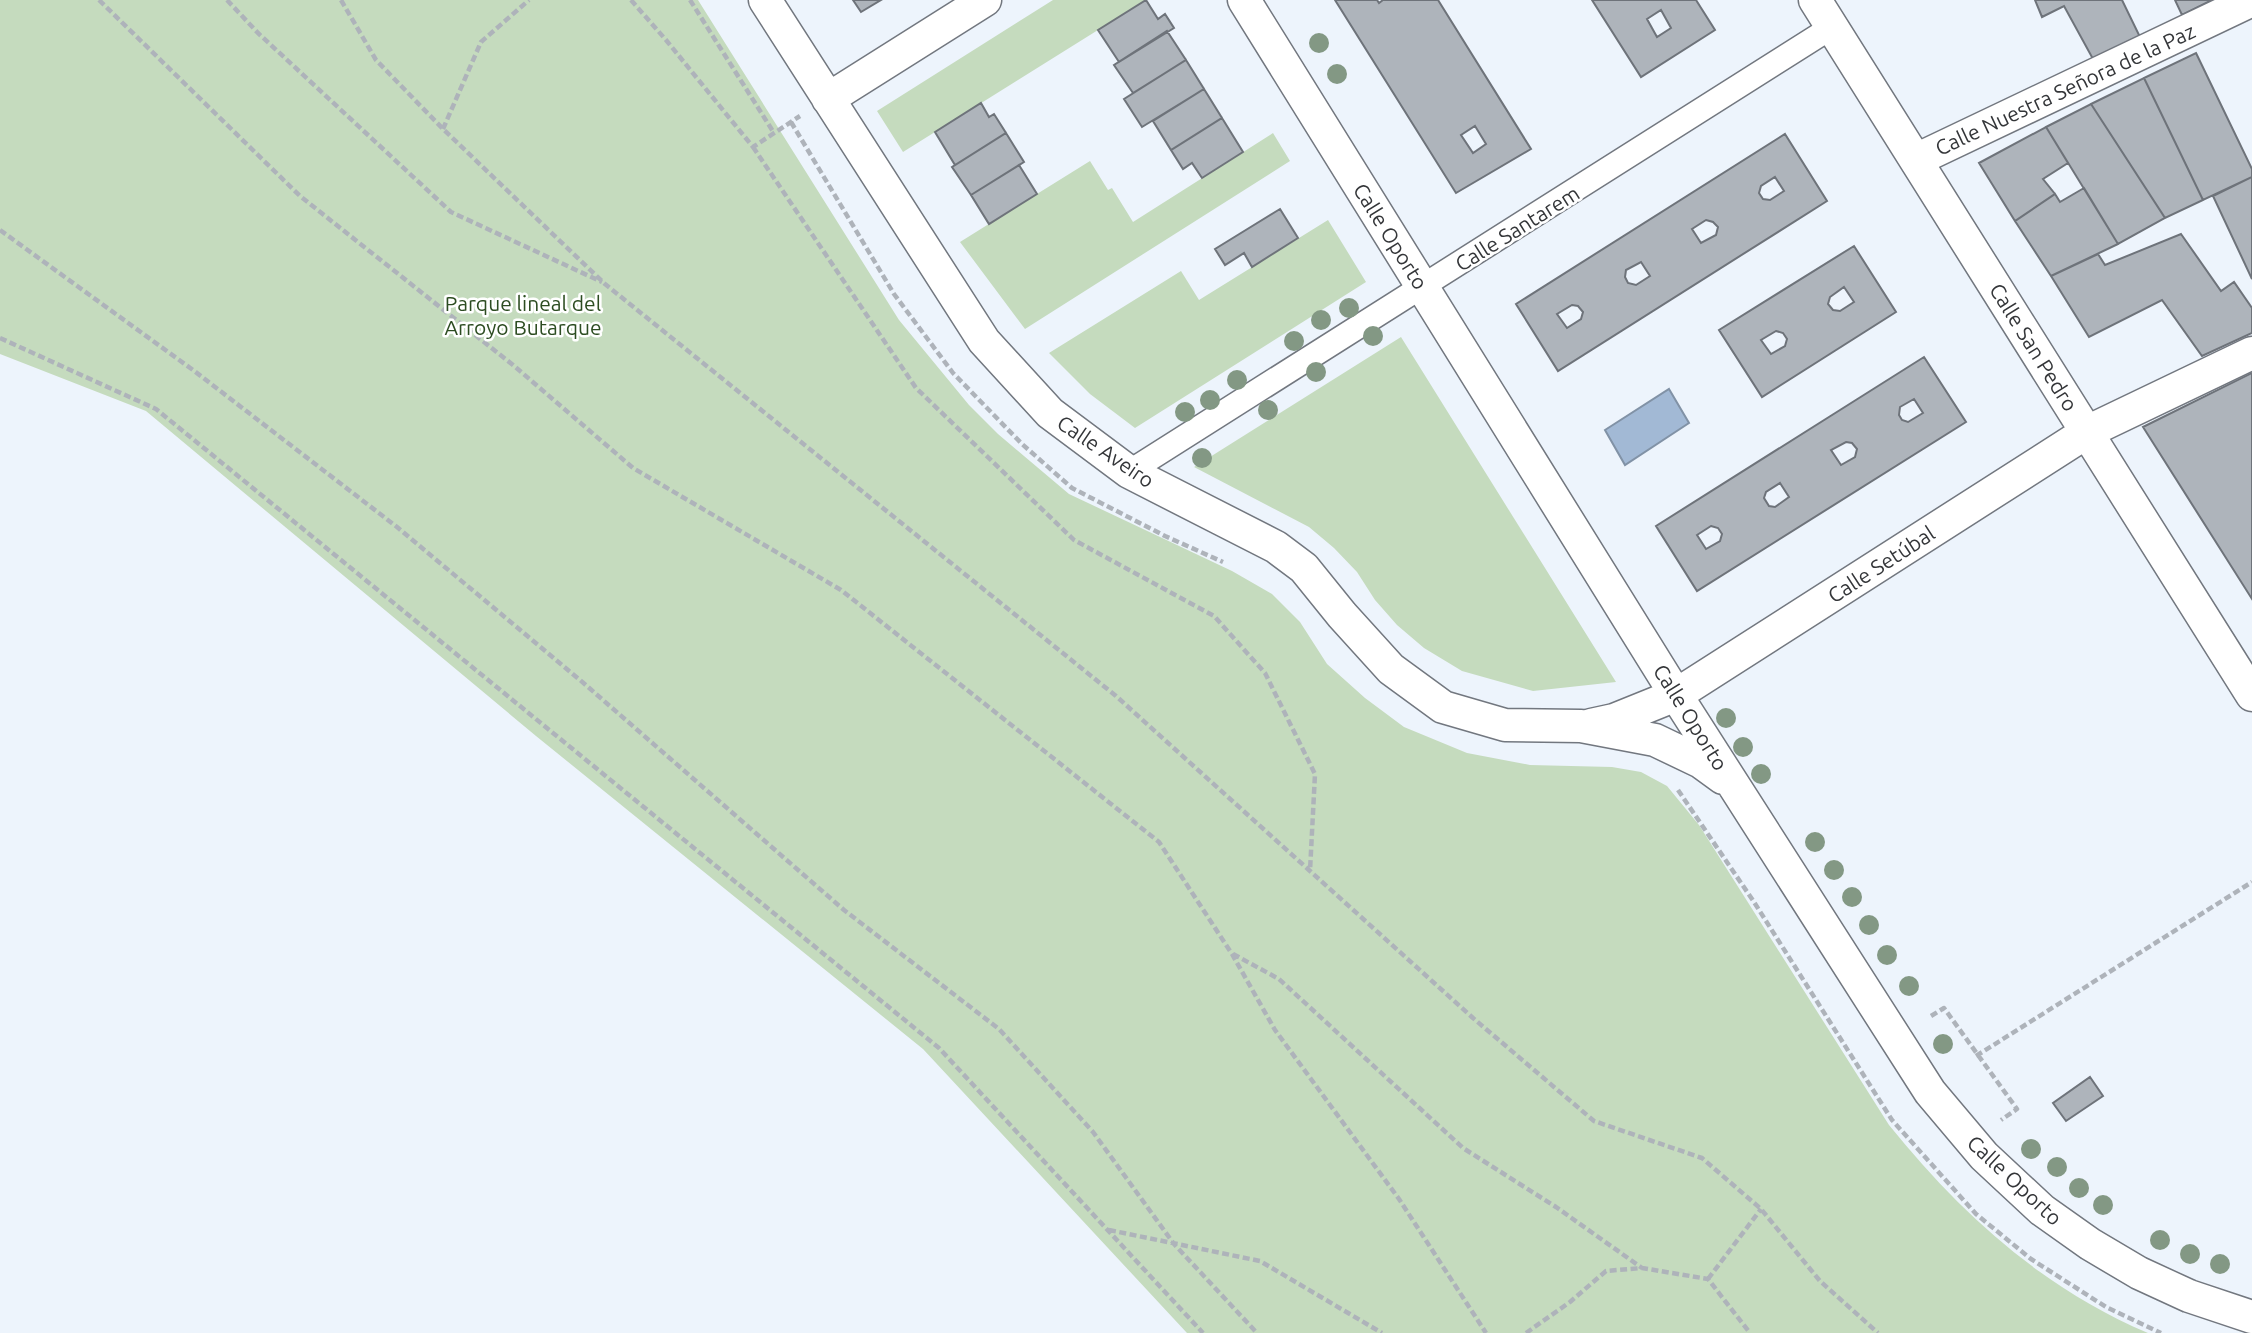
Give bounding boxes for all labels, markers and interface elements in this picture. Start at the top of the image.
street label: Calle Nuestra Señora de la Paz [1931,18,2199,160]
street label: Calle Oporto [1349,179,1433,293]
street label: Calle Santarem [1451,180,1583,276]
street label: Calle San Pedro [1985,279,2083,415]
park label: Parque lineal del Arroyo Butarque [444,291,602,339]
street label: Calle Aveiro [1053,410,1159,492]
street label: Calle Setúbal [1823,521,1939,607]
street label: Calle Oporto [1649,660,1733,774]
street label: Calle Oporto [1963,1130,2067,1230]

